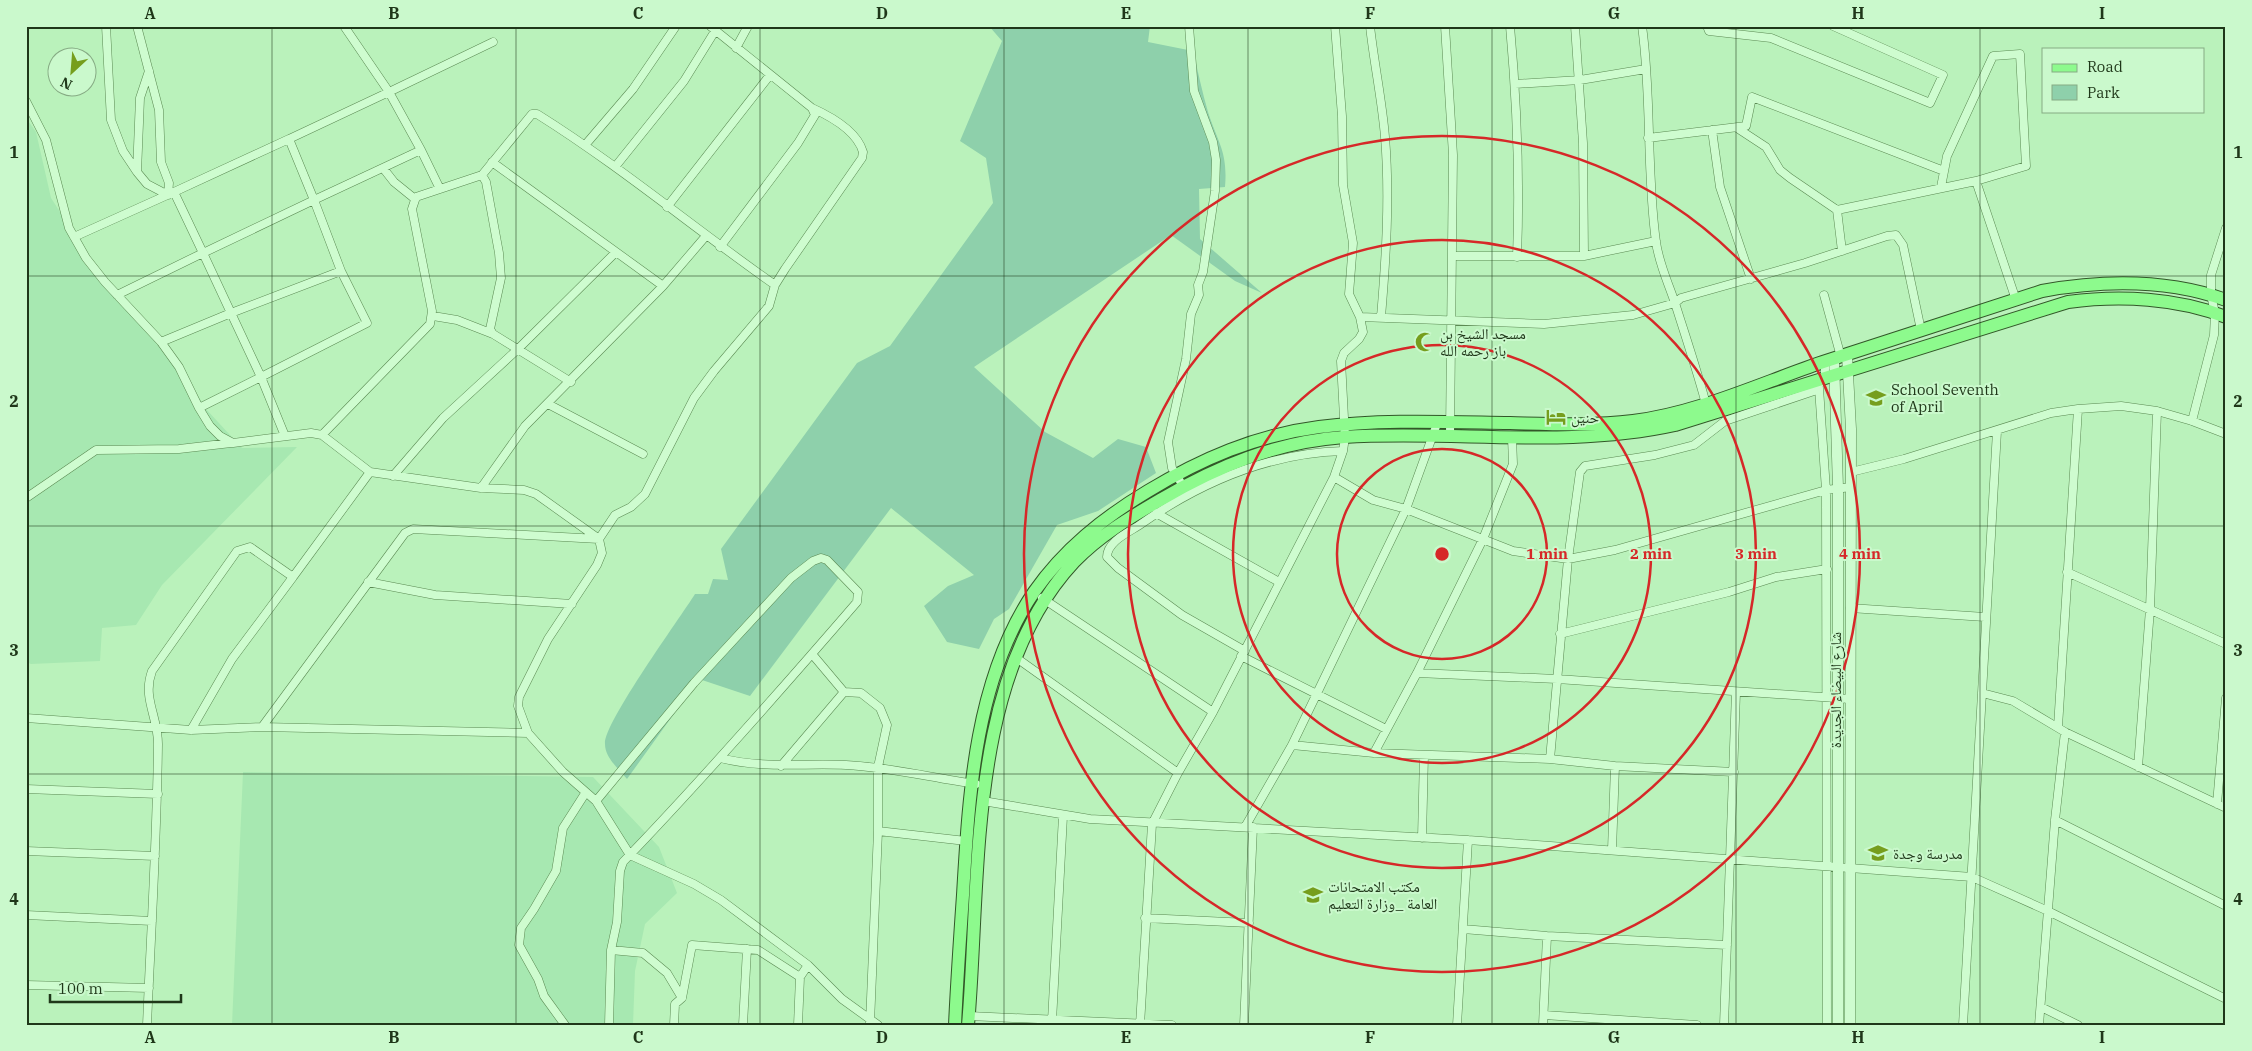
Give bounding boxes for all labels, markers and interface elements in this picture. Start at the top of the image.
text: A [144,3,156,23]
text: B [388,3,400,23]
text: C [633,3,643,23]
text: D [876,3,888,23]
text: E [1121,3,1131,23]
text: F [1365,3,1375,23]
text: G [1608,3,1620,23]
text: H [1852,3,1865,23]
text: I [2099,3,2105,23]
north arrow [48,48,98,98]
legend [2042,48,2204,112]
text: Road [2087,57,2123,76]
text: N [57,73,75,94]
text: Park [2087,83,2120,102]
text: 1 [9,142,19,162]
text: 1 [2233,142,2243,162]
place label: مسجد الشيخ بن باز رحمه الله [1440,324,1526,360]
mosque icon: مسجد الشيخ بن باز رحمه الله [1414,331,1436,353]
place label: School Seventh of April [1891,380,1999,416]
school or university icon: School Seventh of April [1865,387,1887,409]
text: 2 [9,391,19,411]
text: 2 [2233,391,2243,411]
hotel icon: حنين [1545,406,1567,428]
place label: حنين [1571,408,1600,428]
text: 1 min [1526,544,1568,563]
text: 2 min [1630,544,1672,563]
text: 3 min [1735,544,1777,563]
text: 4 min [1839,544,1881,563]
centre of rings [1433,545,1451,563]
street label: شارع البيضاء الجديدة [1826,632,1846,748]
text: 3 [9,640,19,660]
text: 3 [2233,640,2243,660]
school or university icon: مدرسة وجدة [1867,842,1889,864]
place label: مدرسة وجدة [1893,844,1963,863]
place label: مكتب الامتحانات العامة _وزارة التعليم [1328,877,1437,914]
school or university icon: مكتب الامتحانات العامة _وزارة التعليم [1302,884,1324,906]
text: 4 [9,889,19,909]
text: 4 [2233,889,2243,909]
scale bar [50,971,181,1003]
text: 100 m [58,979,103,998]
text: A [144,1027,156,1047]
text: B [388,1027,400,1047]
text: C [633,1027,643,1047]
text: D [876,1027,888,1047]
text: E [1121,1027,1131,1047]
text: F [1365,1027,1375,1047]
text: G [1608,1027,1620,1047]
text: H [1852,1027,1865,1047]
text: I [2099,1027,2105,1047]

